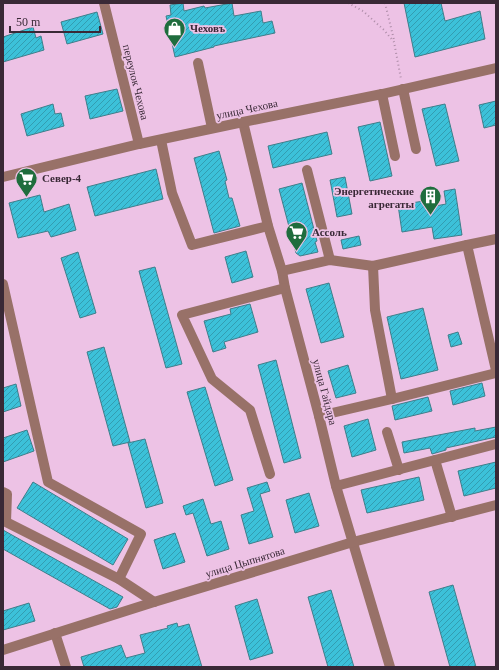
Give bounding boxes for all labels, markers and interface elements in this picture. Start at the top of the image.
scale bar [10,8,100,34]
text: 50 m [16,15,41,29]
shop icon: Чеховъ [162,15,188,48]
place label: Чеховъ [190,22,226,34]
street label: переулок Чехова [121,43,151,121]
street label: улица Чехова [215,97,279,121]
supermarket icon: Север-4 [13,165,39,198]
place label: Север-4 [42,172,82,184]
building icon: Энергетические агрегаты [417,184,443,217]
place label: Энергетические агрегаты [334,185,414,210]
supermarket icon: Ассоль [283,219,309,252]
place label: Ассоль [312,226,347,238]
street label: улица Гайдара [310,358,340,426]
street label: улица Цыпнятова [204,544,286,580]

